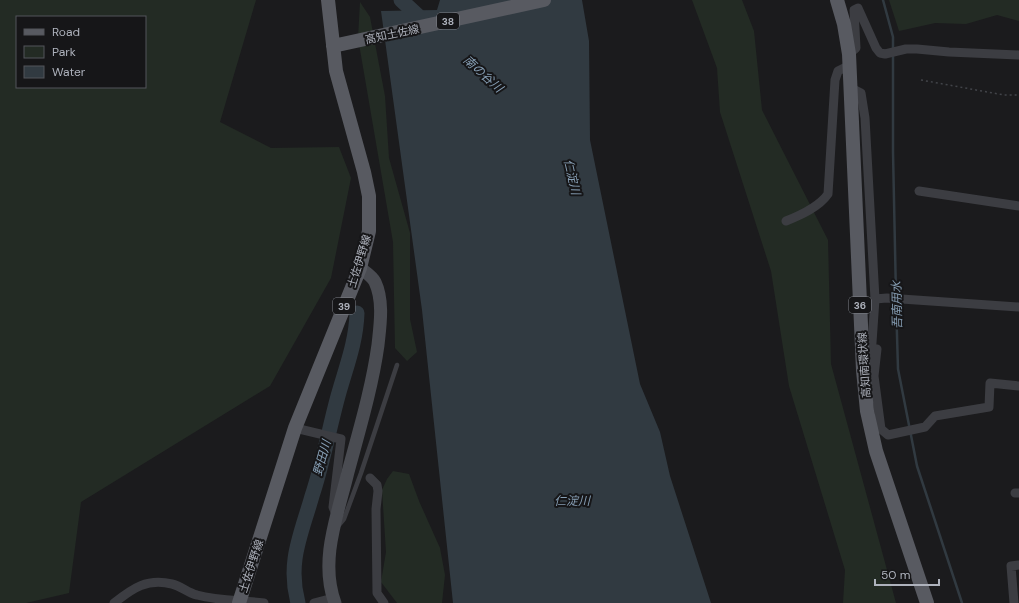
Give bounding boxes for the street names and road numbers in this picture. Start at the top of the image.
road number: 38 [437,13,459,29]
street label: 高知土佐線 [364,21,420,47]
street label: 土佐伊野線 [344,233,374,289]
road number: 36 [849,297,871,313]
road number: 39 [333,298,355,314]
street label: 高知南環状線 [855,332,873,398]
street label: 土佐伊野線 [236,538,266,594]

